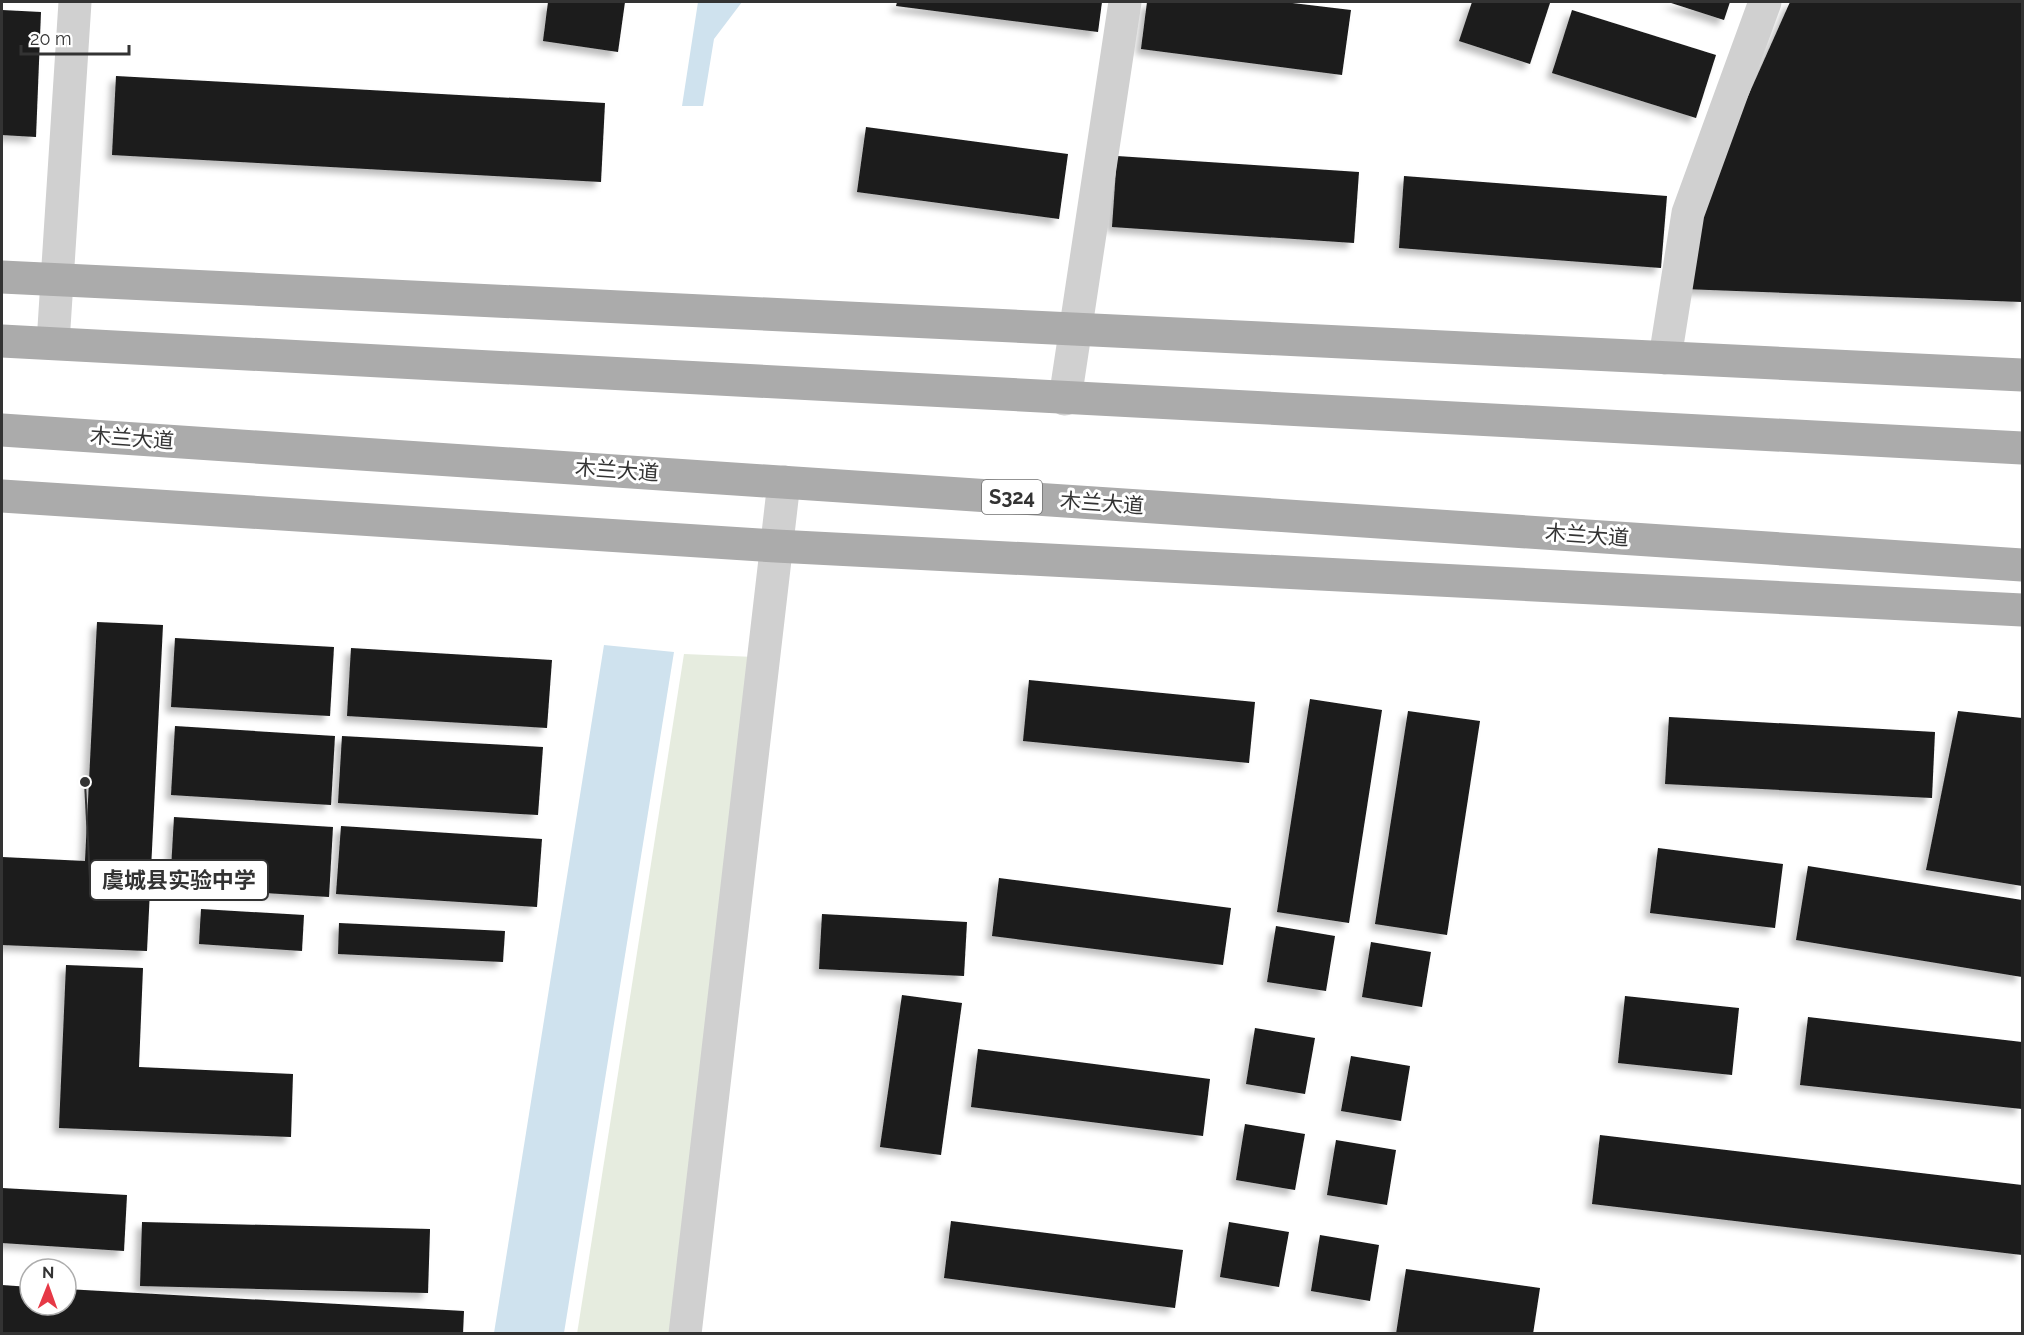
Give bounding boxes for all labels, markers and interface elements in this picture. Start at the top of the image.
scale bar [21,18,129,56]
text: 20 m [30,28,72,49]
street label: 木兰大道 [89,423,175,453]
street label: 木兰大道 [574,455,660,485]
road number: S324 [982,480,1042,514]
street label: 木兰大道 [1059,488,1145,518]
street label: 木兰大道 [1544,520,1630,550]
callout: 虞城县实验中学 [90,860,268,900]
text: 虞城县实验中学 [102,867,256,893]
north arrow [18,1257,78,1317]
text: N [42,1263,55,1282]

